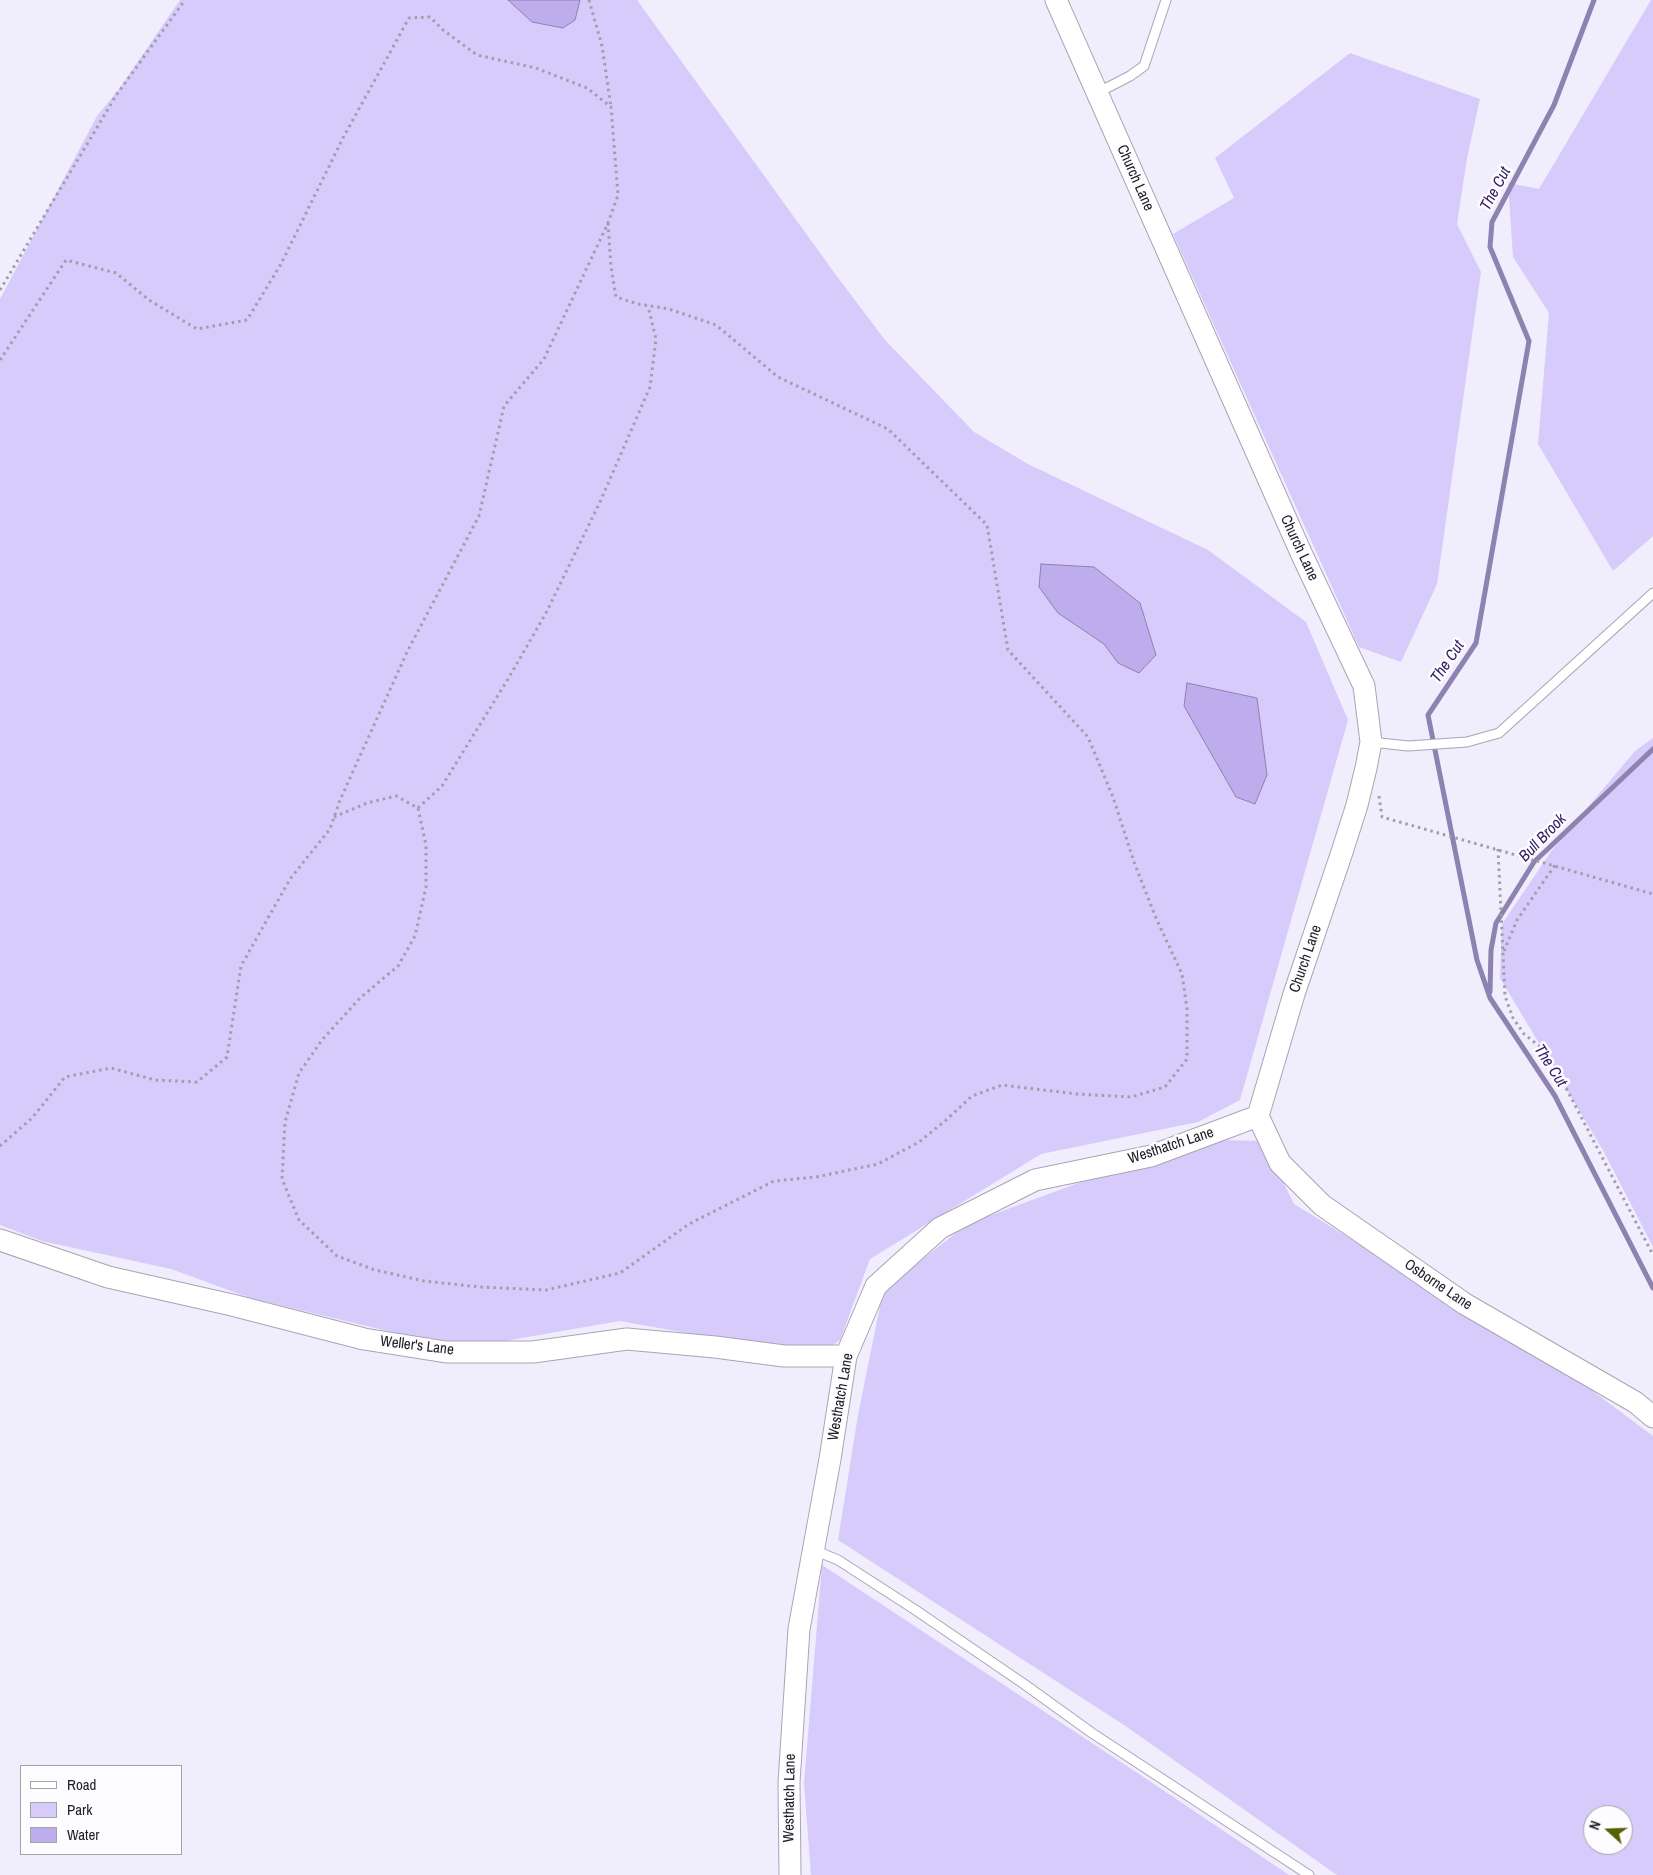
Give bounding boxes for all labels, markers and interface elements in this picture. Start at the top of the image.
street label: Church Lane [1112,142,1158,214]
water label: The Cut [1477,164,1515,214]
street label: Church Lane [1276,512,1322,584]
water label: The Cut [1427,637,1469,687]
water label: Bull Brook [1515,810,1571,866]
street label: Church Lane [1286,923,1326,995]
water label: The Cut [1529,1041,1571,1091]
street label: Westhatch Lane [1126,1124,1216,1168]
street label: Osborne Lane [1401,1256,1475,1314]
street label: Weller's Lane [379,1333,455,1359]
street label: Westhatch Lane [824,1352,858,1442]
street label: Westhatch Lane [780,1754,800,1842]
legend [20,1765,182,1855]
text: Road [67,1774,96,1795]
text: Park [67,1799,92,1820]
north arrow [1583,1805,1633,1855]
text: N [1585,1818,1605,1832]
text: Water [67,1824,99,1845]

